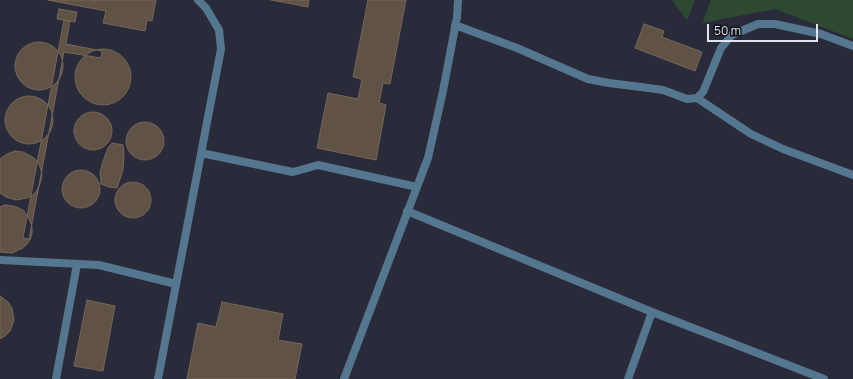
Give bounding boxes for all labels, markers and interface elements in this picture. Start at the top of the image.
scale bar [709,16,820,42]
text: 50 m [714,22,741,39]

